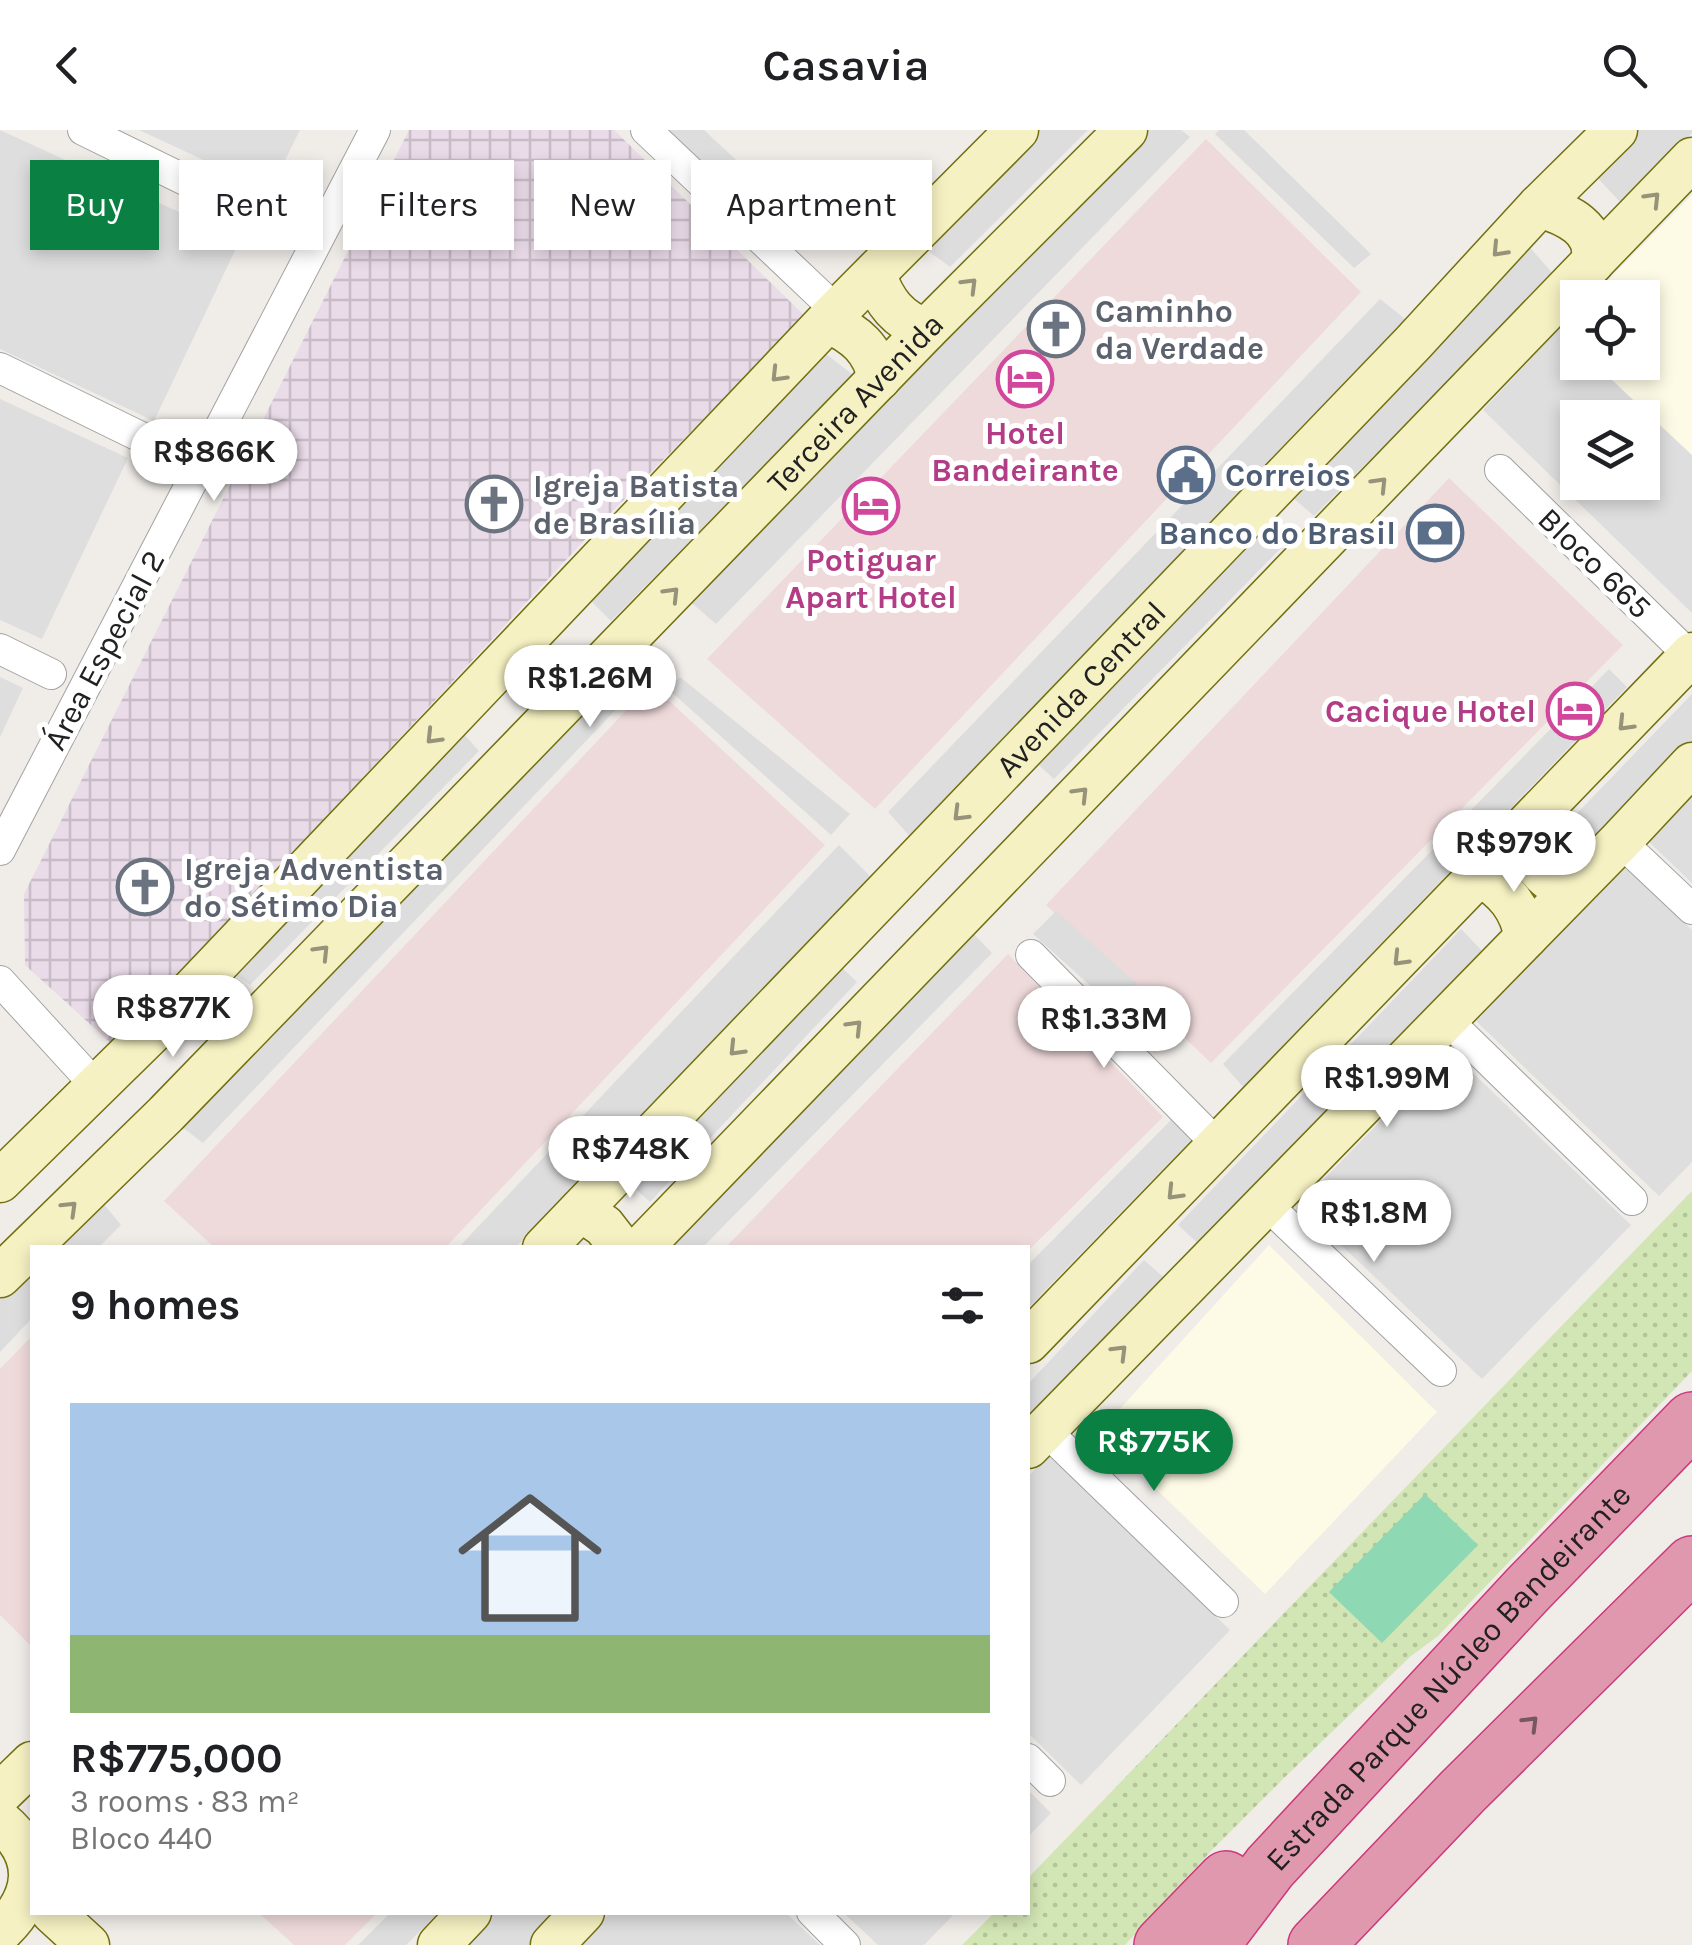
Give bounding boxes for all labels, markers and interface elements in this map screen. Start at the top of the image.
icon: back [40,38,95,93]
icon: search [1597,38,1652,93]
text: Casavia [762,39,930,91]
chip: Buy [30,160,159,250]
chip: Rent [179,160,323,250]
chip: Filters [343,160,514,250]
chip: New [534,160,671,250]
chip: Apartment [691,160,932,250]
one-way arrow [1641,193,1659,211]
one-way arrow [1493,238,1511,257]
one-way arrow [959,279,977,297]
map controls [1560,280,1660,500]
button: locate [1560,280,1660,380]
place label: Caminho da Verdade [1095,293,1264,367]
church icon: Caminho da Verdade [1026,299,1086,359]
street label: Terceira Avenida [760,306,951,501]
hotel icon: Hotel Bandeirante [995,349,1055,409]
one-way arrow [772,364,790,382]
button: layers [1560,400,1660,500]
place label: Hotel Bandeirante [931,415,1119,489]
pin: R$866K [133,419,295,504]
text: R$866K [152,433,276,470]
public building icon: Correios [1156,445,1216,505]
place label: Correios [1225,457,1351,494]
place label: Igreja Batista de Brasília [533,468,739,542]
church icon: Igreja Batista de Brasília [464,474,524,534]
hotel icon: Potiguar Apart Hotel [841,476,901,536]
one-way arrow [1368,477,1386,496]
street label: Bloco 665 [1530,501,1659,626]
bank icon: Banco do Brasil [1405,503,1465,563]
place label: Banco do Brasil [1158,515,1396,552]
place label: Potiguar Apart Hotel [785,542,957,616]
street label: Área Especial 2 [35,543,172,756]
one-way arrow [660,587,678,606]
street label: Avenida Central [989,594,1174,785]
pin: R$1.26M [498,645,682,730]
text: R$1.26M [526,659,654,696]
hotel icon: Cacique Hotel [1545,681,1605,741]
place label: Cacique Hotel [1325,693,1536,730]
one-way arrow [1618,713,1636,731]
one-way arrow [427,726,445,744]
one-way arrow [1069,787,1087,805]
one-way arrow [954,802,972,820]
pin: R$979K [1433,810,1595,895]
text: R$979K [1455,824,1573,861]
place label: Igreja Adventista do Sétimo Dia [184,851,444,925]
church icon: Igreja Adventista do Sétimo Dia [115,857,175,917]
one-way arrow [310,945,328,963]
one-way arrow [1394,948,1412,966]
pin: R$877K [92,975,254,1060]
pin: R$1.33M [1012,986,1196,1071]
text: R$877K [115,989,231,1026]
text: R$1.33M [1040,1000,1168,1037]
one-way arrow [843,1021,861,1039]
one-way arrow [730,1037,748,1055]
pin: R$1.99M [1295,1045,1479,1130]
text: R$1.99M [1323,1059,1451,1096]
pin: R$748K [549,1116,711,1201]
text: R$748K [570,1130,690,1167]
pin: R$1.8M [1293,1180,1455,1265]
one-way arrow [1167,1181,1185,1199]
text: R$1.8M [1319,1194,1429,1231]
one-way arrow [58,1202,76,1220]
icon: filters [935,1278,990,1333]
text: 9 homes [70,1280,240,1330]
one-way arrow [1108,1346,1126,1364]
pin: R$775K [1073,1409,1235,1494]
text: R$775K [1097,1423,1211,1460]
icon: home [440,1468,620,1648]
street label: Estrada Parque Núcleo Bandeirante [1258,1477,1639,1878]
one-way arrow [1519,1716,1537,1734]
text: R$775,000 [70,1733,283,1783]
text: 3 rooms · 83 m² [70,1783,300,1820]
text: Bloco 440 [70,1820,213,1857]

